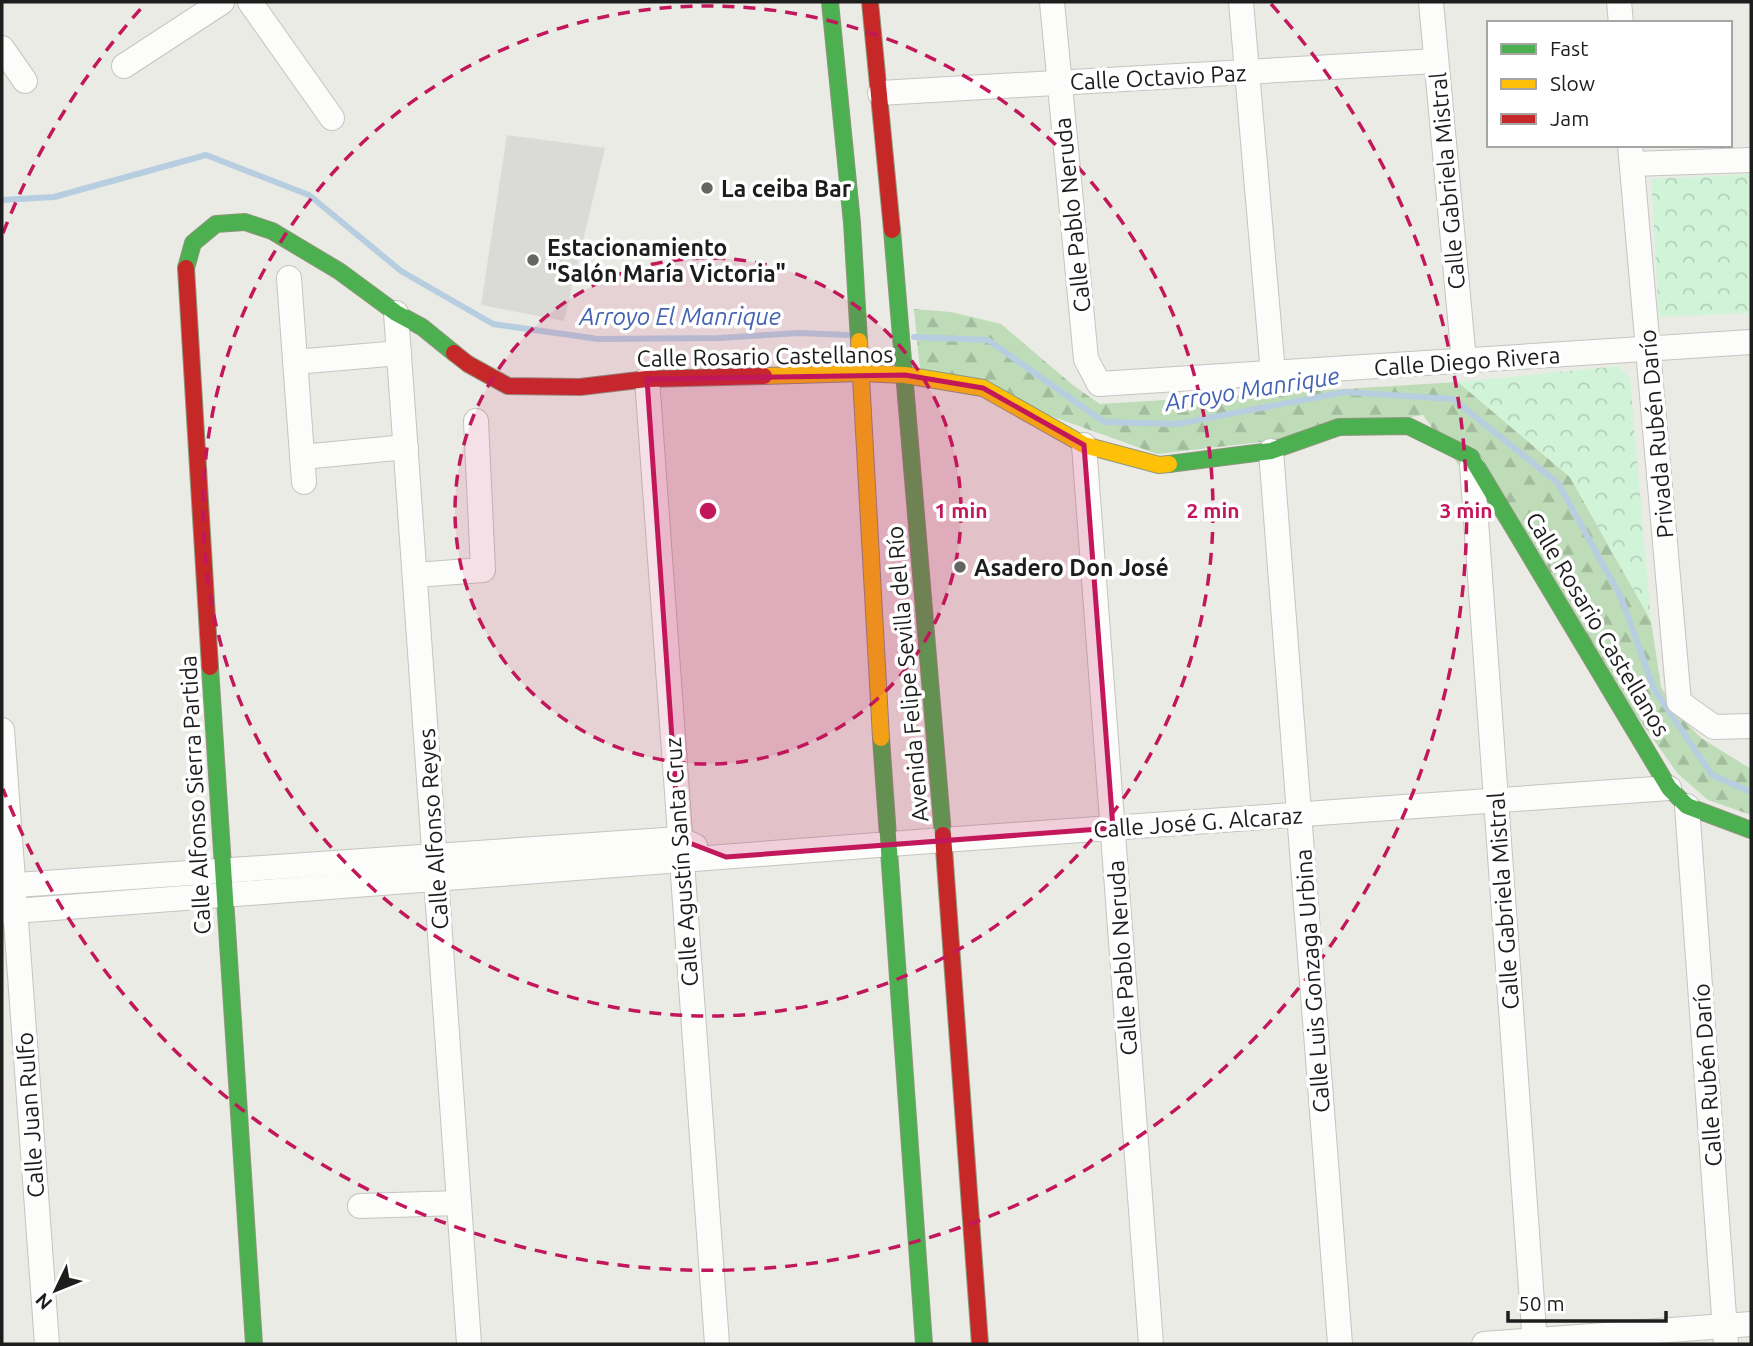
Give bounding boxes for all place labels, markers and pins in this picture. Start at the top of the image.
place label: La ceiba Bar [721,176,852,201]
marker: La ceiba Bar [699,180,715,196]
place label: Estacionamiento "Salón María Victoria" [547,235,786,286]
marker: Estacionamiento "Salón María Victoria" [525,252,541,268]
centre of rings [696,499,720,523]
place label: Asadero Don José [974,555,1169,580]
marker: Asadero Don José [952,559,968,575]

